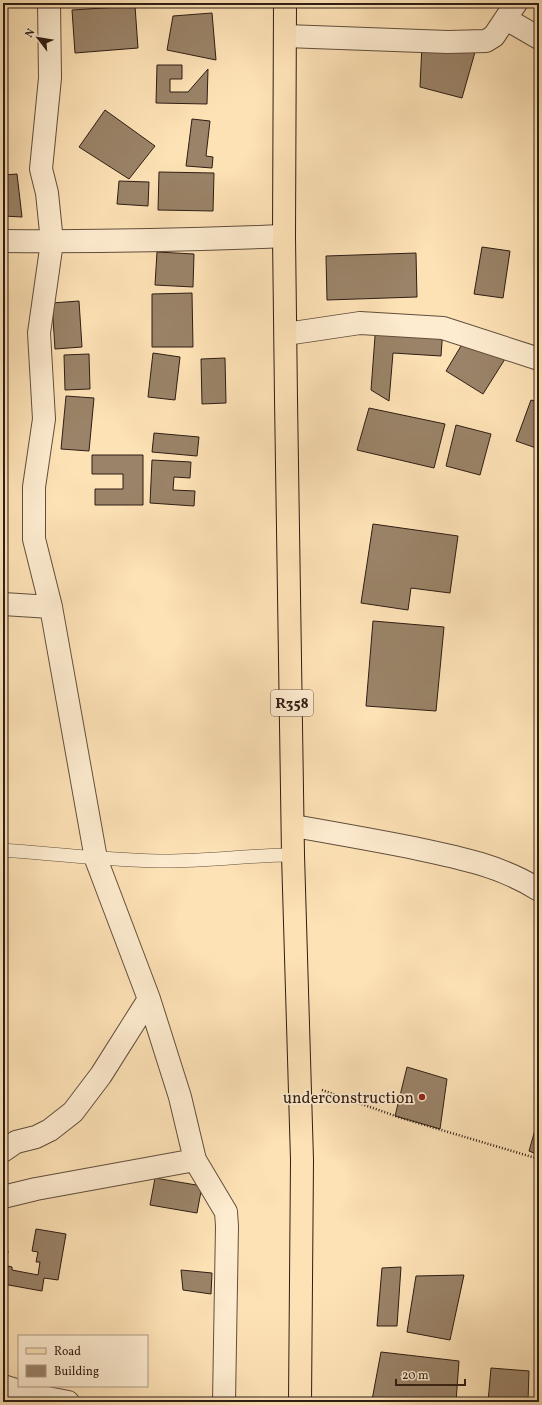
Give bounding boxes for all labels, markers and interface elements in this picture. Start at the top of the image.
north arrow [18,18,58,58]
text: N [22,26,39,41]
road number: R358 [271,690,313,716]
place label: underconstruction [283,1088,414,1110]
marker: underconstruction [417,1092,427,1102]
legend [18,1335,148,1387]
text: Road [54,1344,81,1360]
scale bar [396,1361,465,1387]
text: Building [54,1364,99,1380]
text: 20 m [402,1368,429,1384]

